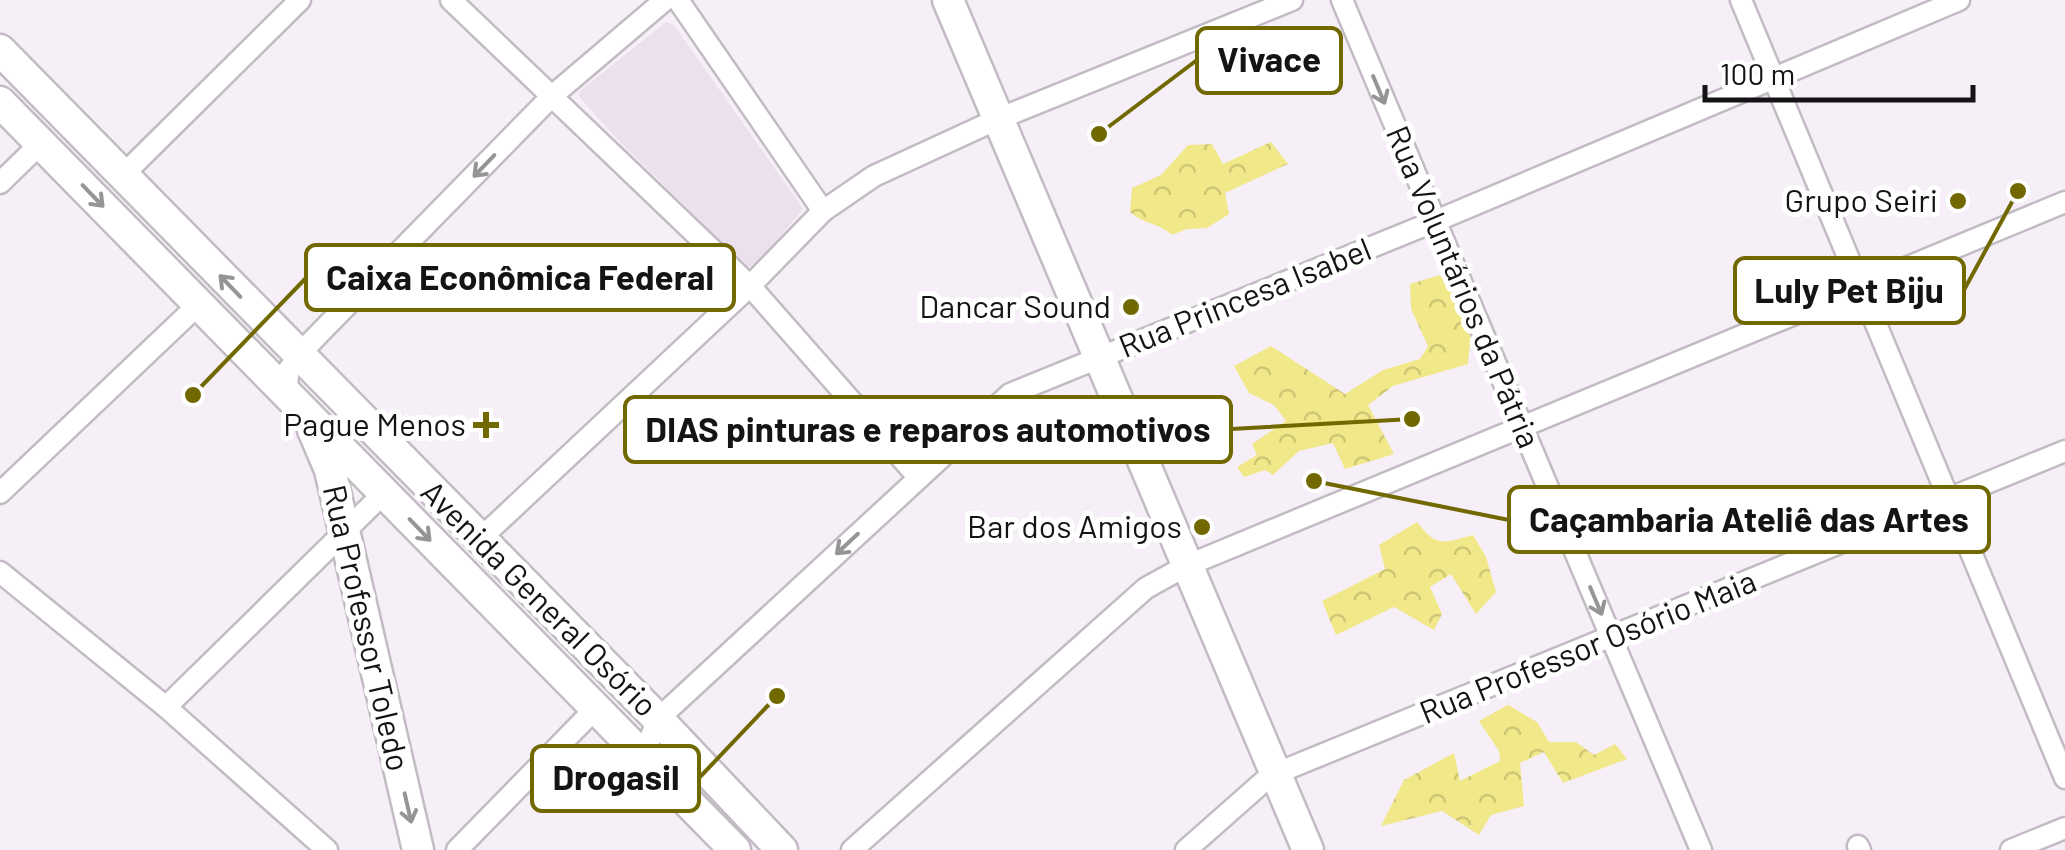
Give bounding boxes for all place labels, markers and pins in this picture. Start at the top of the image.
callout: Vivace [1197,28,1341,93]
place label: Grupo Seiri [1785,180,1938,218]
marker: Grupo Seiri [1947,190,1969,212]
callout: Caixa Econômica Federal [306,245,734,310]
callout: Luly Pet Biju [1735,258,1964,323]
place label: Dancar Sound [919,286,1111,324]
marker: Dancar Sound [1120,296,1142,318]
callout: DIAS pinturas e reparos automotivos [625,397,1231,462]
place label: Pague Menos [283,404,466,442]
marker: Pague Menos [475,414,497,436]
callout: Caçambaria Ateliê das Artes [1509,487,1989,552]
place label: Bar dos Amigos [967,506,1182,544]
marker: Bar dos Amigos [1191,516,1213,538]
callout: Drogasil [532,746,699,811]

